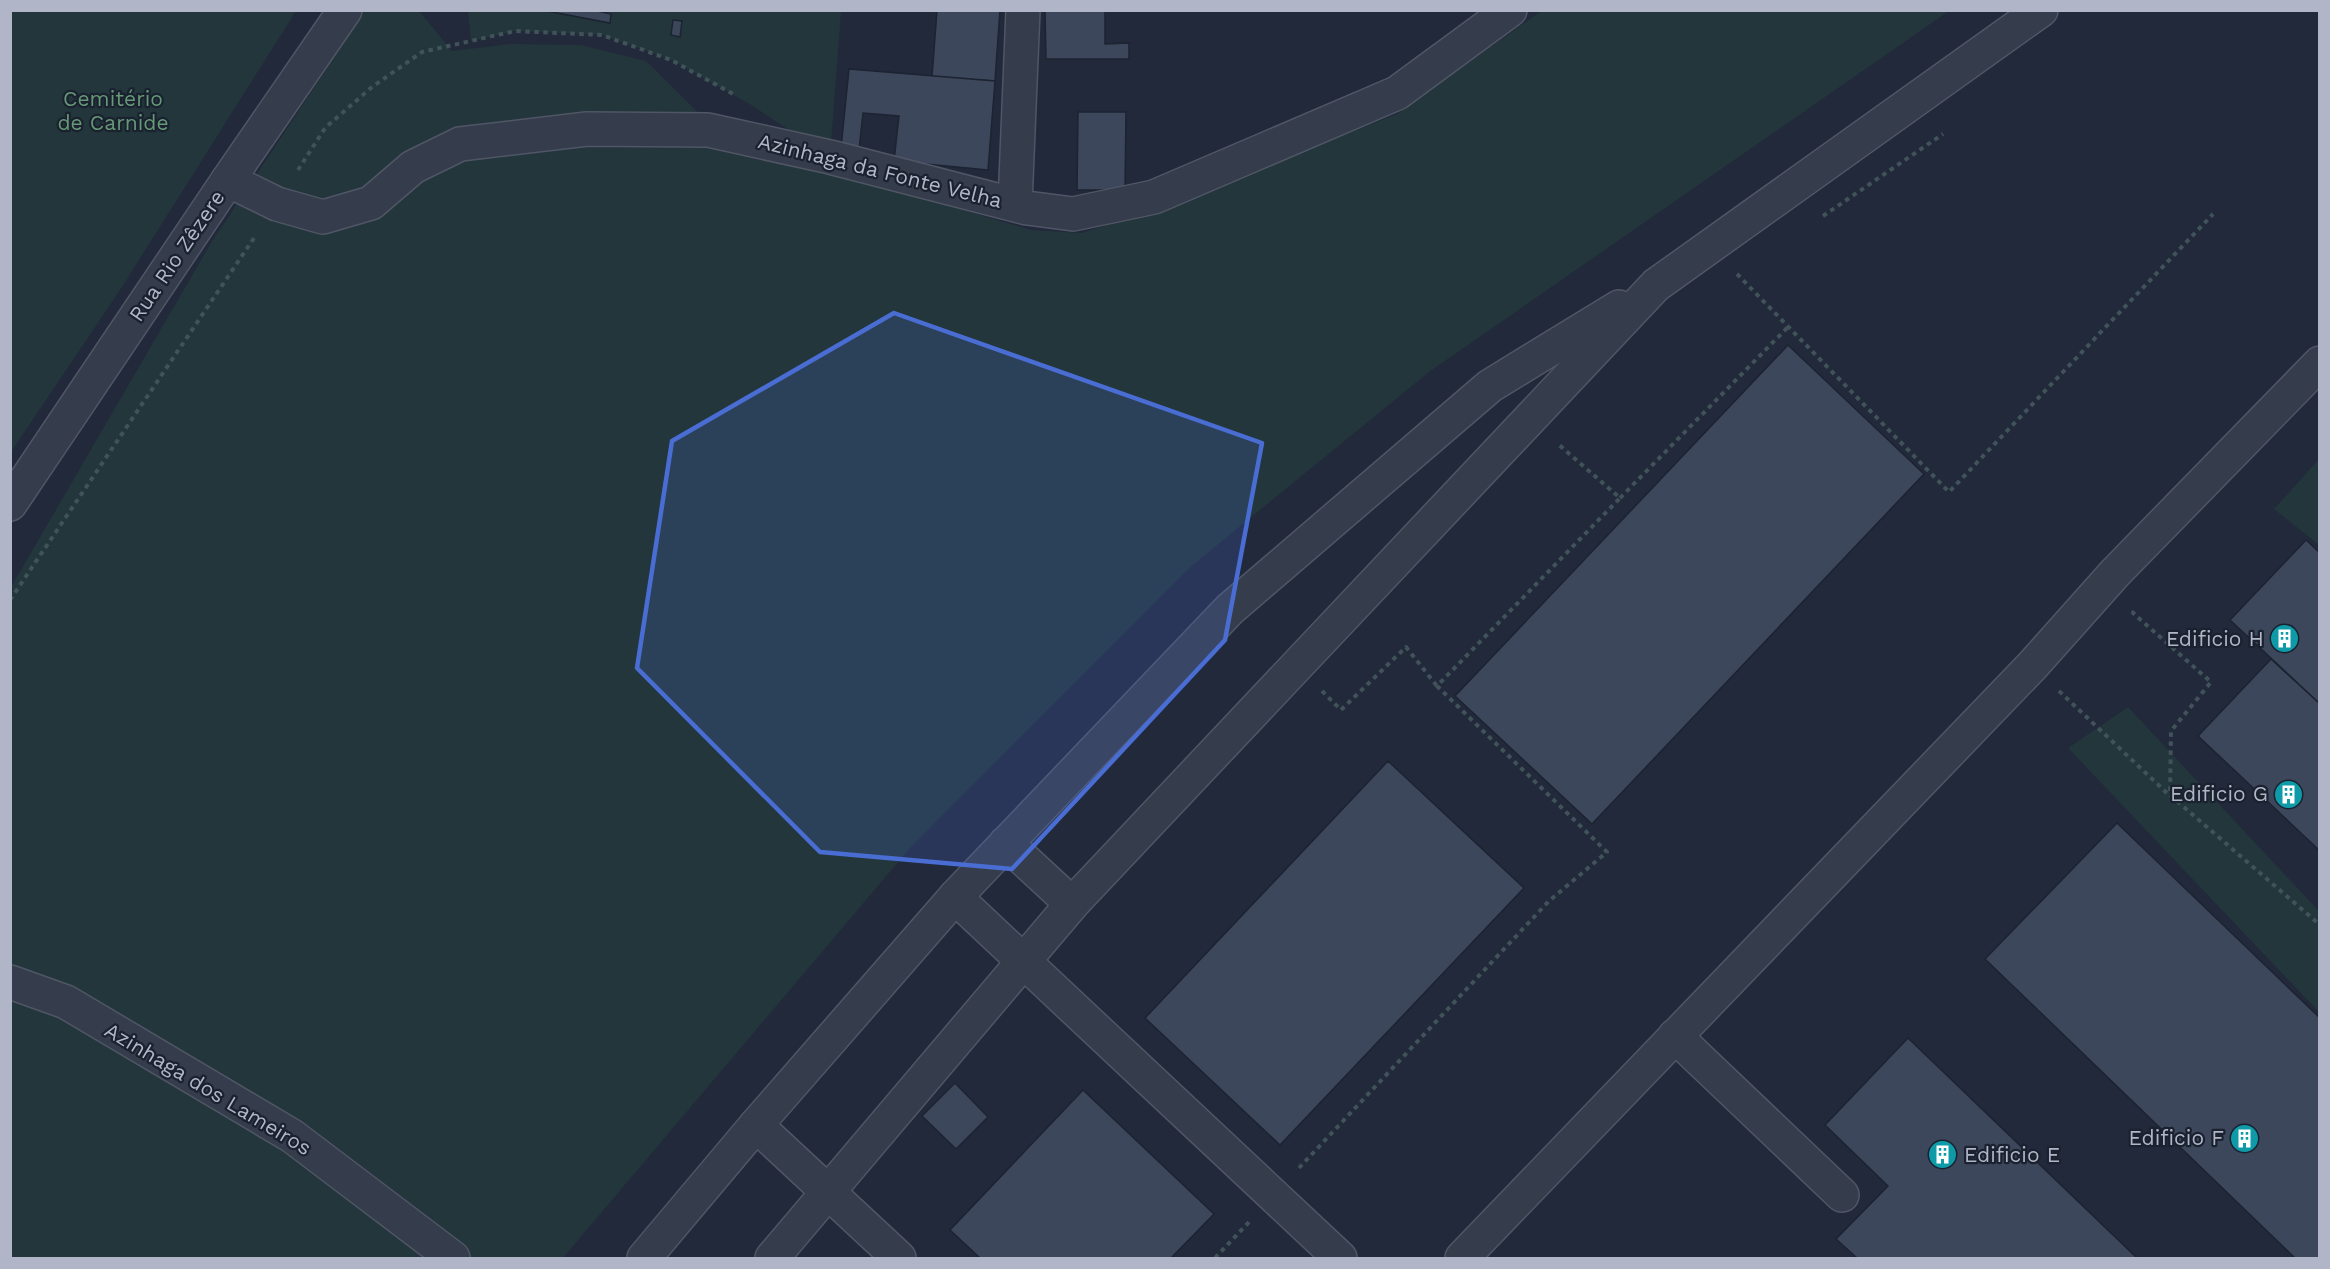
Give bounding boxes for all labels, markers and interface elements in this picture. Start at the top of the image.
park label: Cemitério de Carnide [57,86,169,135]
street label: Azinhaga da Fonte Velha [756,128,1005,213]
street label: Rua Rio Zêzere [123,185,230,326]
building icon: Edificio H [2269,623,2301,655]
place label: Edificio H [2166,626,2264,651]
building icon: Edificio G [2273,778,2305,810]
place label: Edificio G [2170,781,2268,806]
street label: Azinhaga dos Lameiros [101,1017,316,1160]
building icon: Edificio F [2229,1122,2261,1154]
place label: Edificio F [2128,1125,2224,1150]
building icon: Edificio E [1927,1139,1959,1171]
place label: Edificio E [1964,1142,2060,1167]

